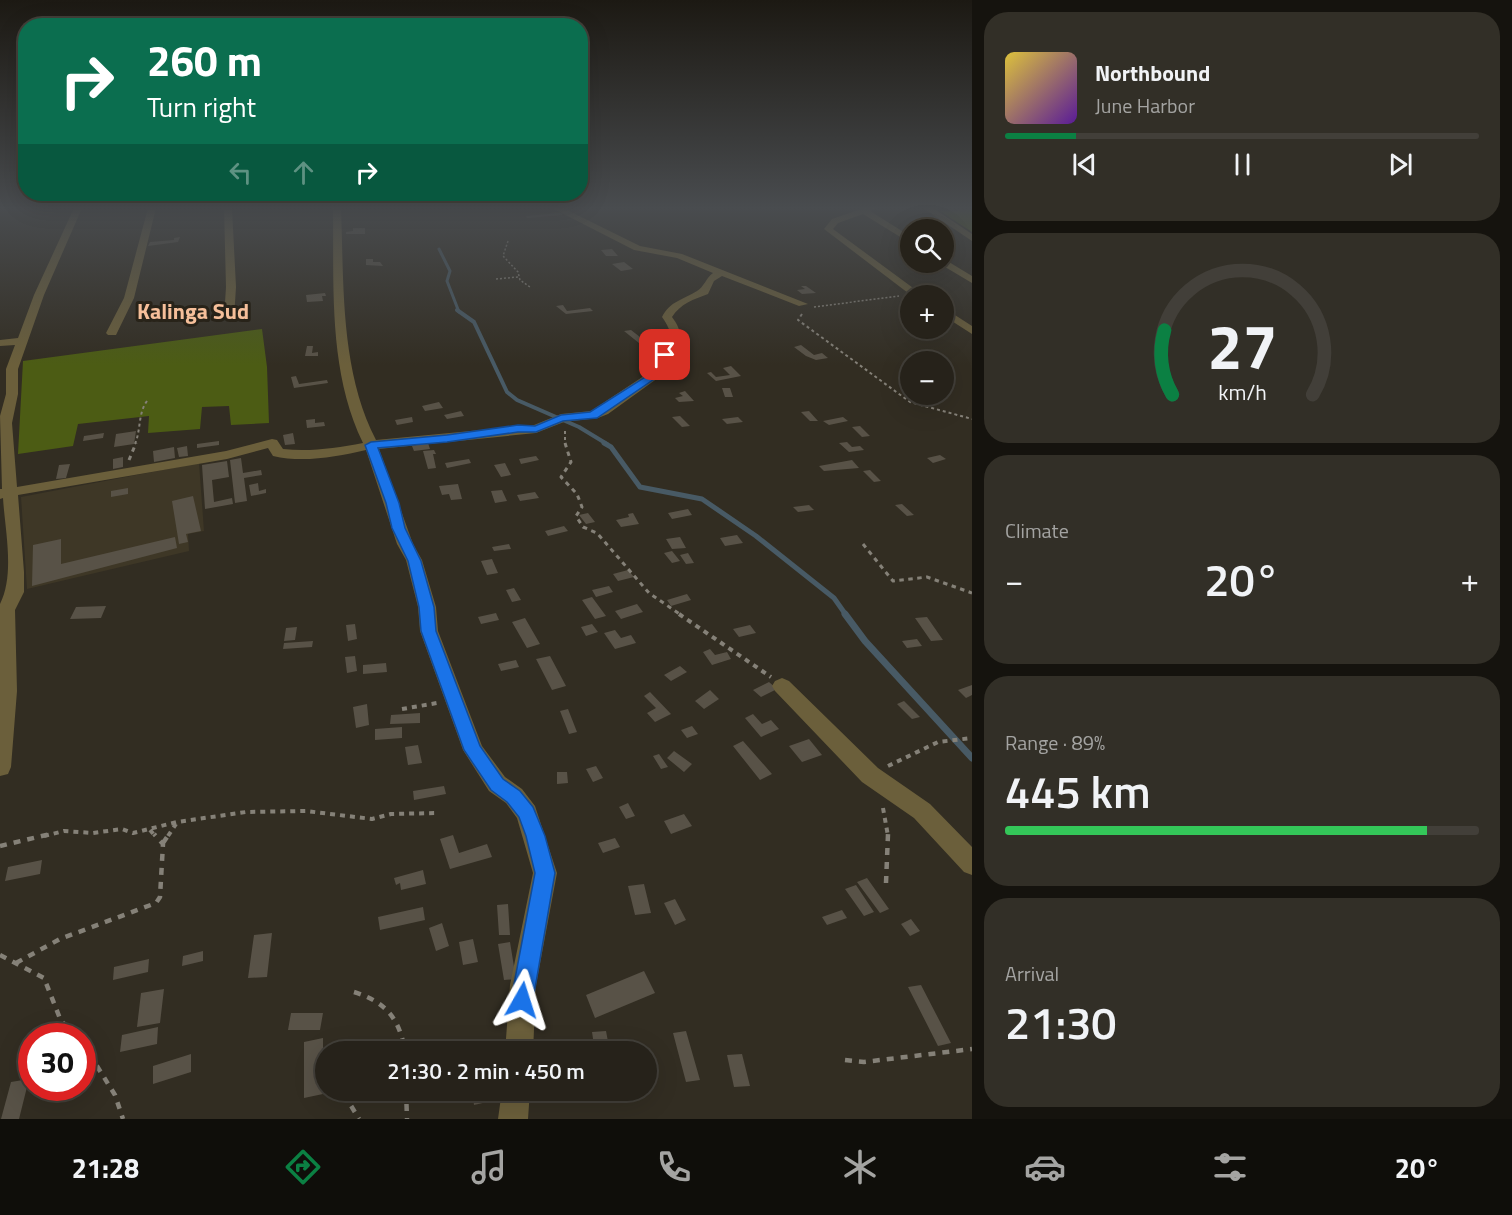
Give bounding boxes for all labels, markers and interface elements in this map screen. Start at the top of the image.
text: 260 m [147,28,262,92]
icon: right [48,42,126,120]
text: Northbound [1095,56,1210,90]
text: Turn right [147,86,256,127]
text: June Harbor [1095,90,1195,121]
icon: previous [1068,148,1101,181]
icon: pause [1226,148,1259,181]
icon: next [1384,148,1417,181]
icon: left [224,156,257,189]
icon: ahead [287,156,320,189]
icon: right [350,156,383,189]
map controls [900,219,954,405]
button: search [900,219,954,273]
button: + [900,285,954,339]
district label: Kalinga Sud [137,294,249,328]
text: 27 [1207,298,1277,393]
pin [639,329,690,380]
icon: arrive [648,338,681,371]
button: − [900,351,954,405]
text: km/h [1218,377,1266,409]
text: Climate [1005,515,1069,546]
text: 20° [1204,545,1280,613]
text: − [1005,555,1023,605]
text: + [1461,555,1479,605]
text: Range · 89% [1005,727,1105,758]
text: 445 km [1005,757,1151,825]
text: Arrival [1005,958,1059,989]
position arrow [490,968,554,1032]
text: 21:30 [1005,988,1117,1056]
speed limit sign: 30 [18,1023,96,1101]
text: 21:30 · 2 min · 450 m [387,1054,585,1088]
icon: directions [282,1146,324,1188]
icon: music [468,1146,510,1188]
icon: phone [653,1146,695,1188]
icon: climate [839,1146,881,1188]
icon: car [1024,1146,1066,1188]
icon: filters [1209,1146,1251,1188]
text: 21:28 [72,1147,139,1188]
text: 20° [1395,1147,1440,1188]

